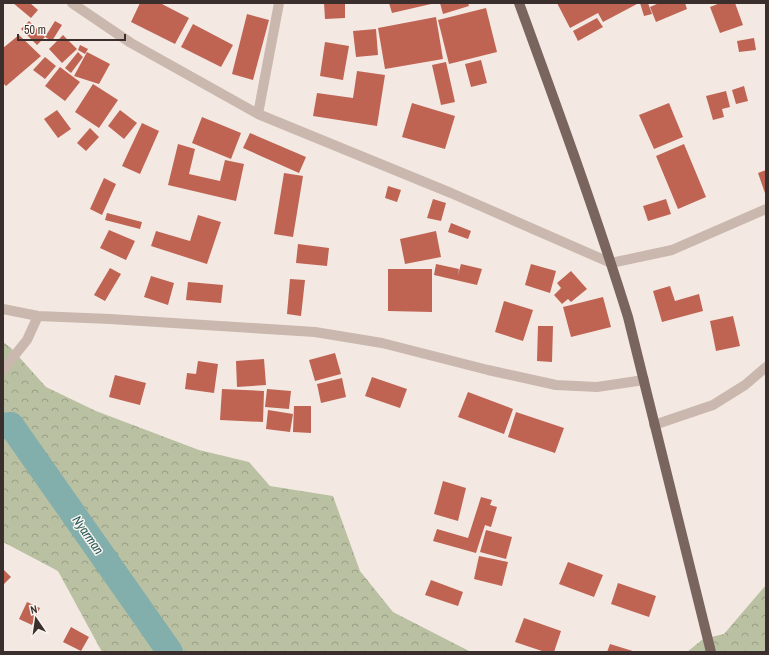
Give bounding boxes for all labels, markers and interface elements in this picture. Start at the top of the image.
scale bar [18,16,125,42]
text: 50 m [24,22,46,38]
water label: Nyarman [69,512,107,558]
north arrow [16,599,56,639]
text: N [29,602,38,617]

